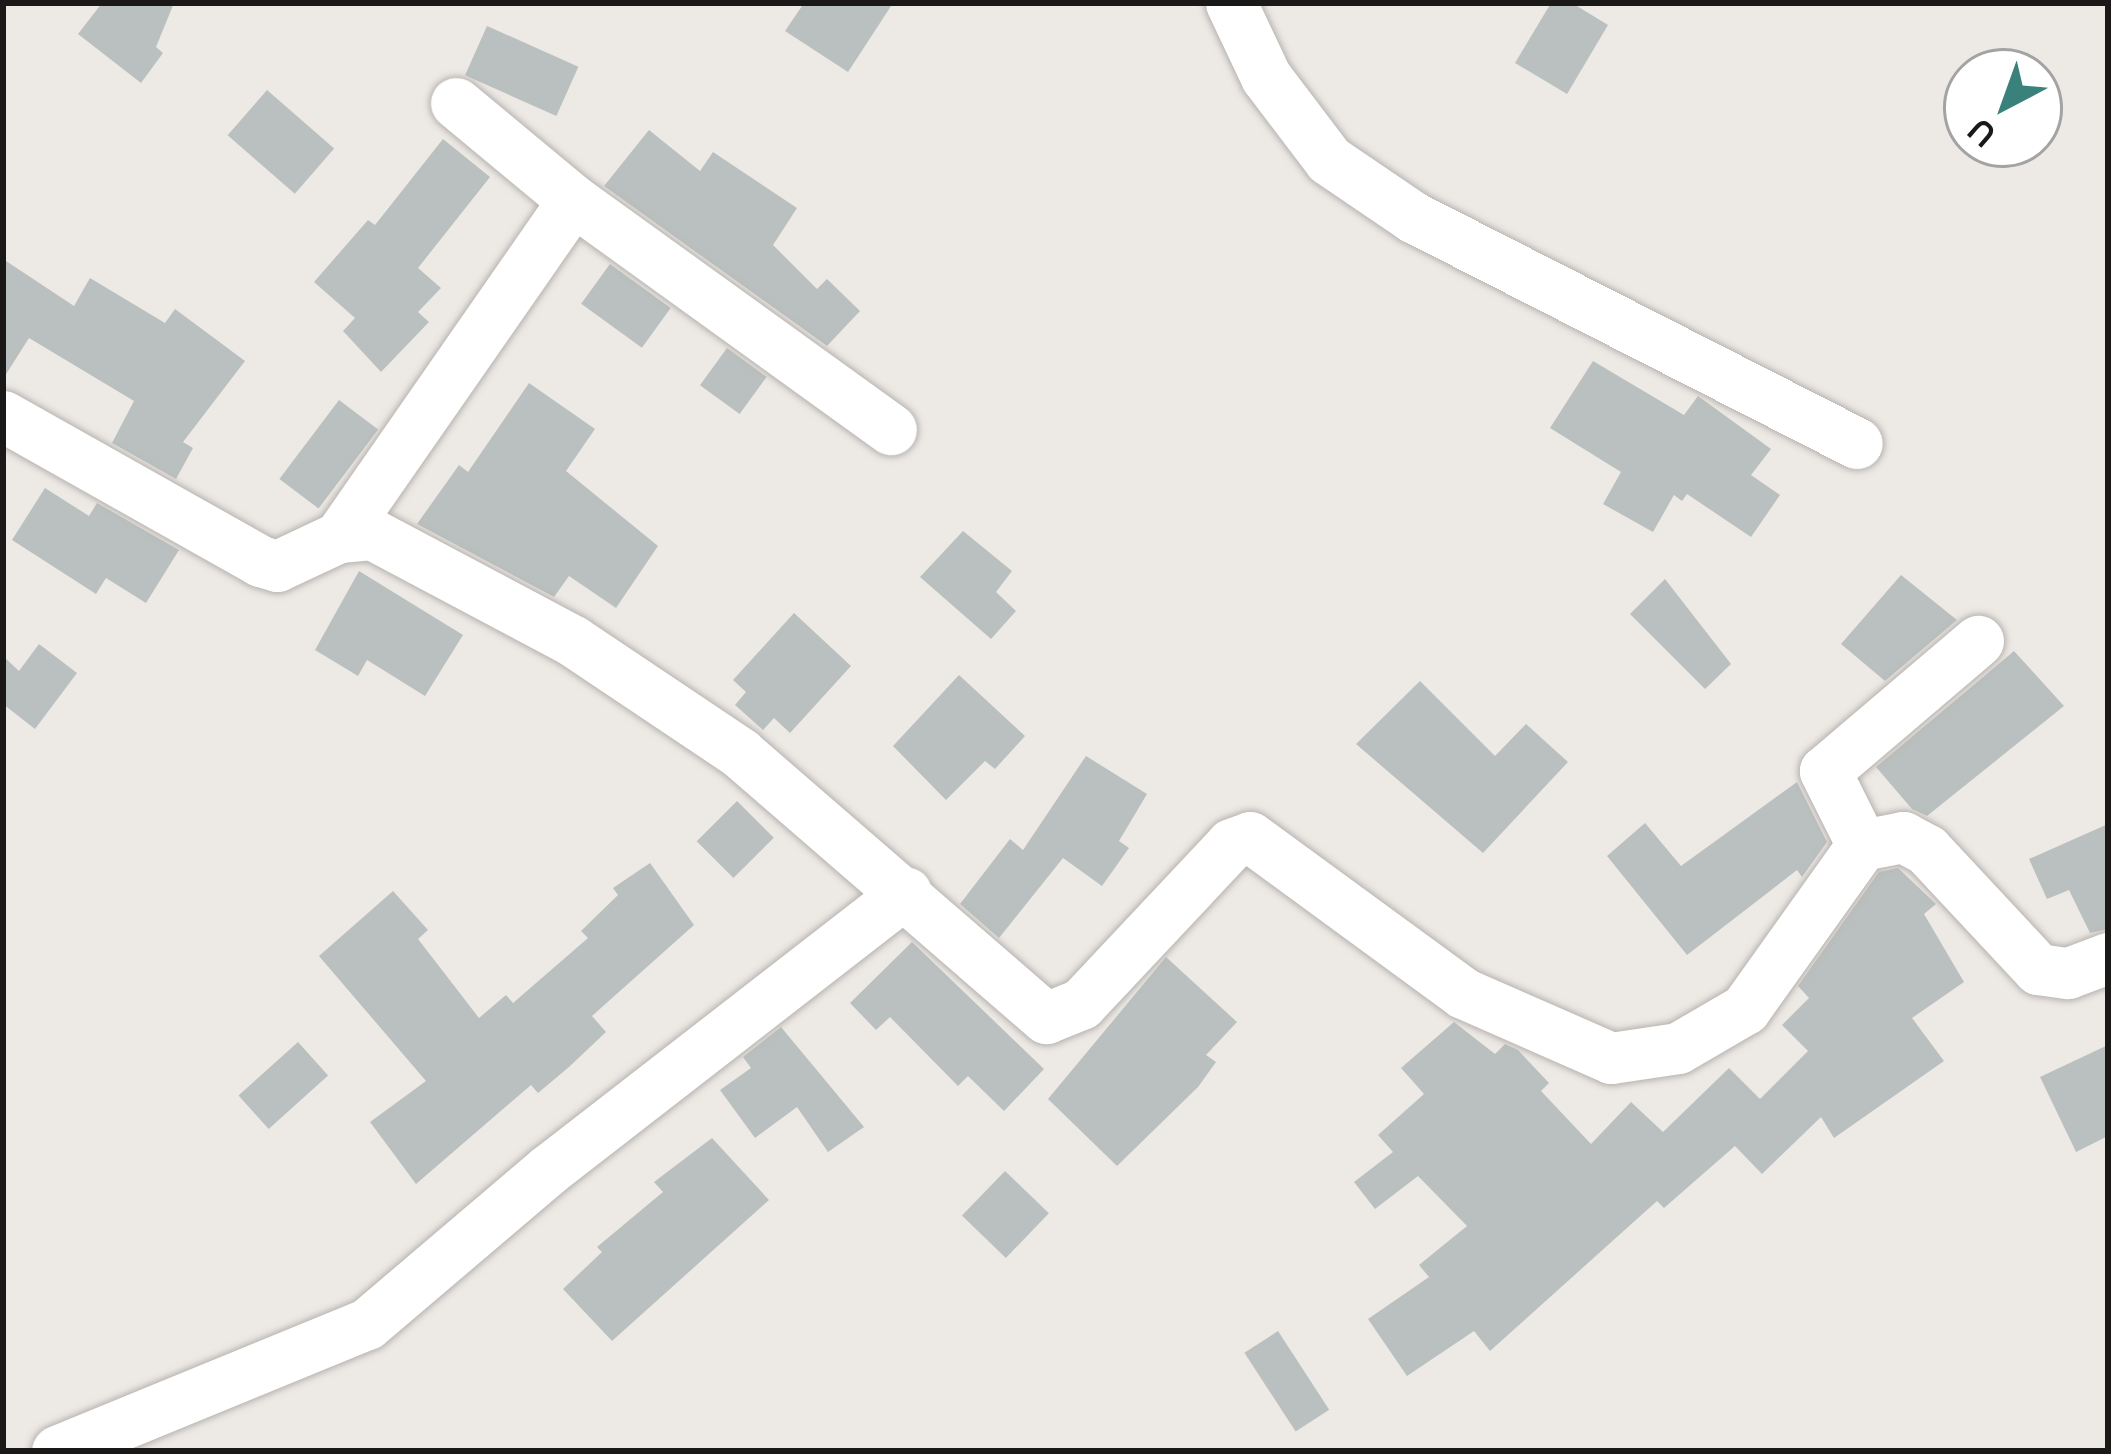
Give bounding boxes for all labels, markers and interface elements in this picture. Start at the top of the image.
north arrow [1943,48,2063,168]
text: U [1959,110,2003,156]

